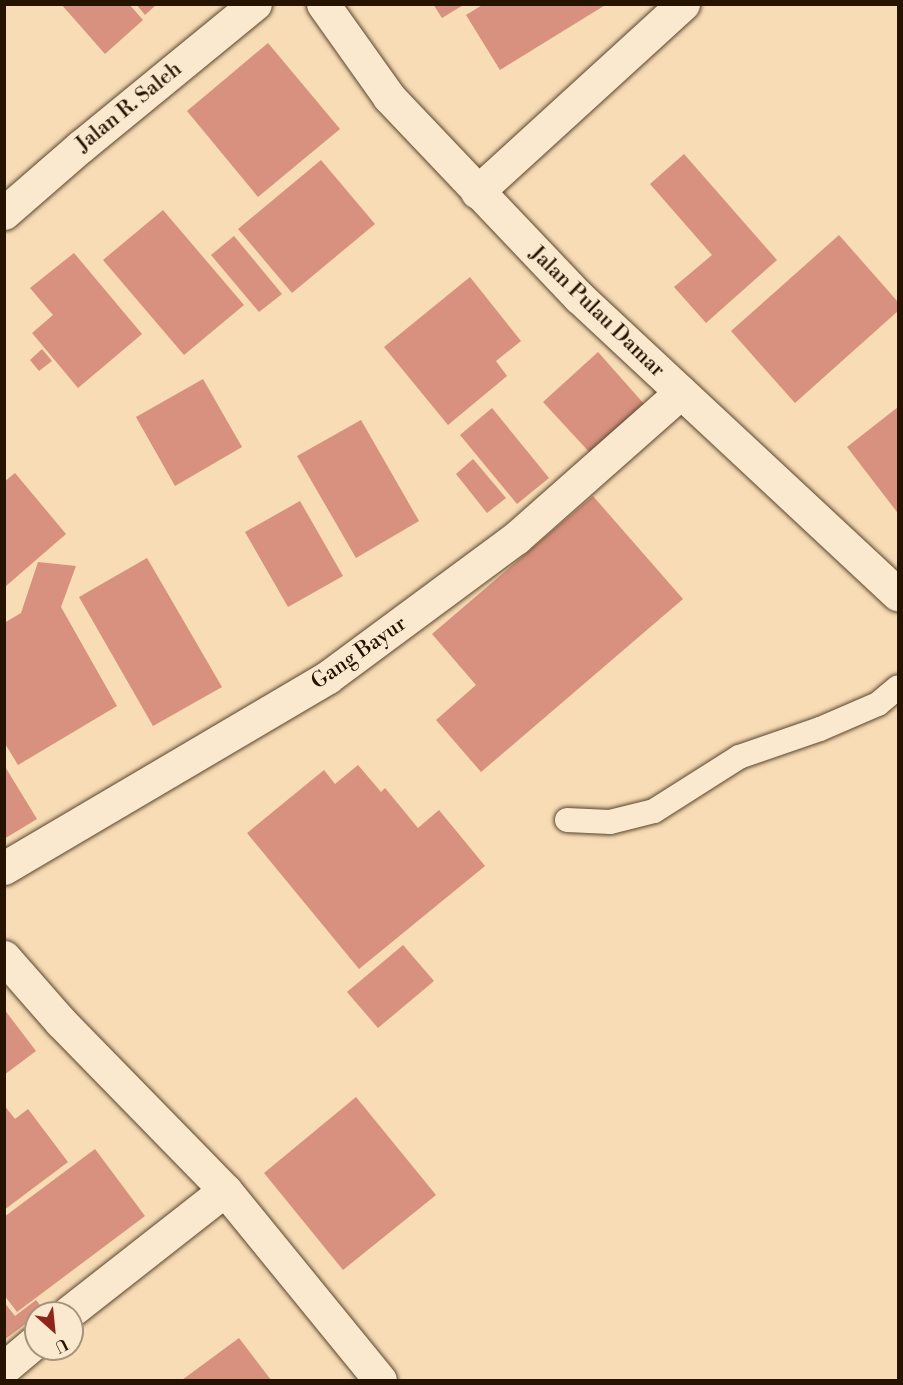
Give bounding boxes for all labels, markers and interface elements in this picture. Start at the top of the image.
street label: Jalan R. Saleh [71,57,187,157]
street label: Jalan Pulau Damar [524,241,670,383]
street label: Gang Bayur [307,611,411,695]
north arrow [24,1301,84,1361]
text: U [51,1334,71,1357]

